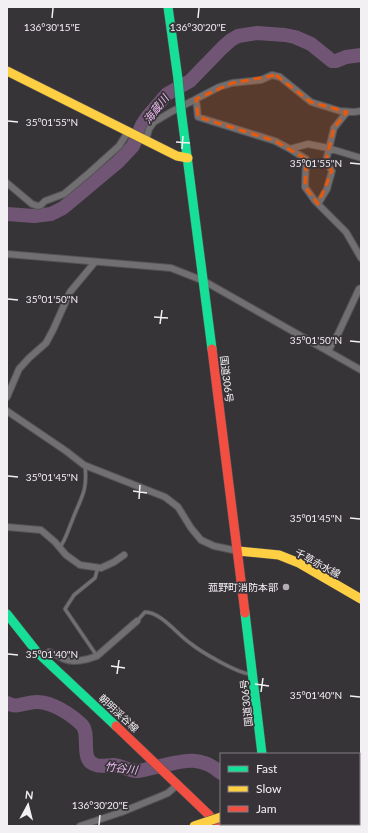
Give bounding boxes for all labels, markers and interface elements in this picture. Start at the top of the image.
text: 136°30'15"E [24,21,80,33]
text: 136°30'20"E [170,21,226,33]
water label: 海蔵川 [140,91,172,126]
text: 35°01'55"N [26,116,78,128]
text: 35°01'55"N [290,157,342,169]
text: 35°01'50"N [26,293,78,305]
text: 35°01'50"N [290,334,342,346]
street label: 国道306号 [218,355,236,403]
text: 35°01'45"N [26,471,78,483]
text: 35°01'45"N [290,512,342,524]
street label: 千草赤水線 [293,546,343,580]
place label: 菰野町消防本部 [208,581,278,593]
marker: 菰野町消防本部 [281,582,291,592]
text: 35°01'40"N [26,648,78,660]
street label: 国道306号 [238,679,254,727]
text: 35°01'40"N [290,689,342,701]
street label: 朝明渓谷線 [97,692,141,734]
legend [220,753,360,825]
water label: 竹谷川 [104,759,139,776]
text: Fast [256,761,278,776]
text: Slow [256,781,282,796]
north arrow [8,785,48,825]
text: N [24,788,34,802]
text: 136°30'20"E [72,799,128,811]
text: Jam [256,801,277,816]

